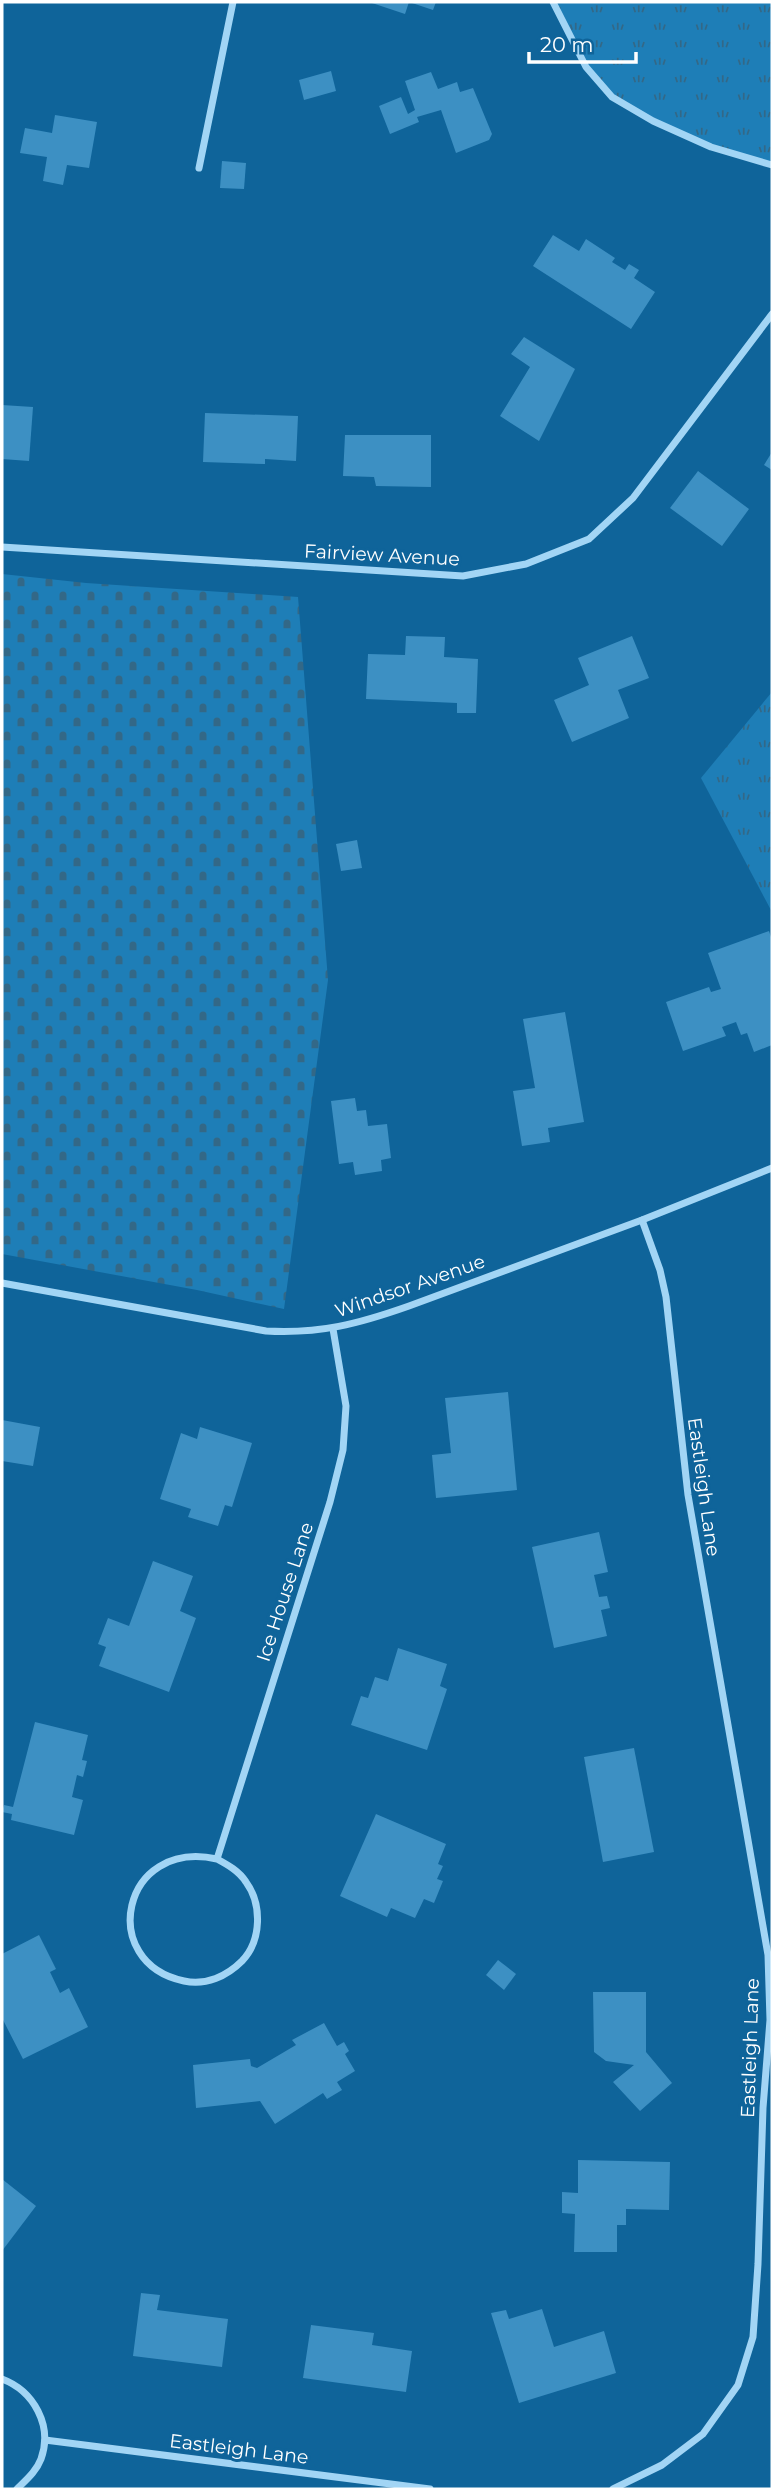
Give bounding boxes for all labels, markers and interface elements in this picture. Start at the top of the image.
scale bar [529,21,636,65]
text: 20 m [540,32,594,57]
street label: Fairview Avenue [304,539,460,571]
street label: Windsor Avenue [332,1250,488,1322]
street label: Eastleigh Lane [683,1416,725,1558]
street label: Ice House Lane [252,1519,318,1665]
street label: Eastleigh Lane [736,1978,764,2118]
street label: Eastleigh Lane [168,2429,310,2469]

